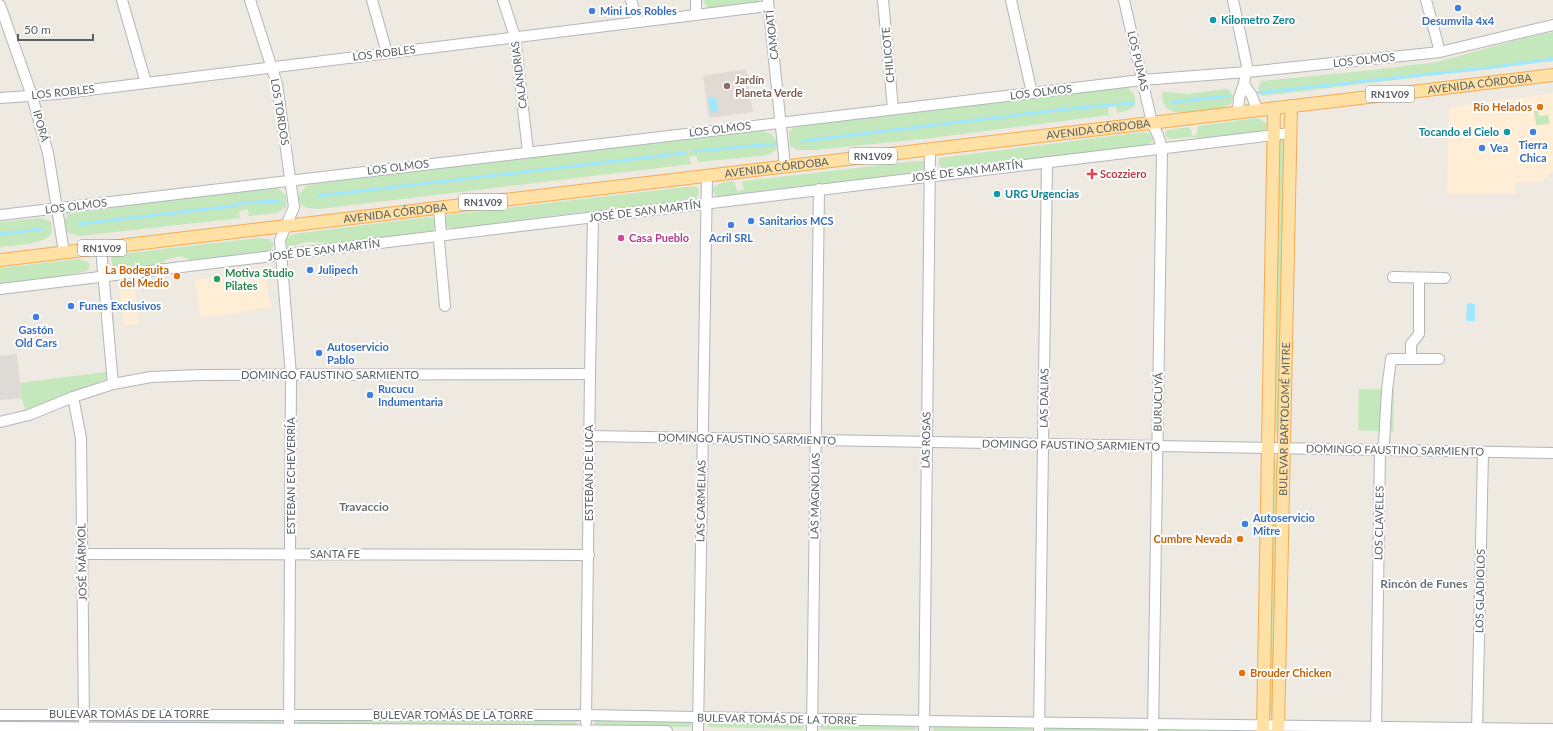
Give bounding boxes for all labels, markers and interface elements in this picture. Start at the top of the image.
marker: Desumvila 4x4 [1453,3,1463,13]
place label: Mini Los Robles [600,4,677,17]
marker: Mini Los Robles [587,6,597,16]
street label: CAMOATÍ [762,9,781,61]
place label: Kilometro Zero [1221,13,1295,26]
place label: Desumvila 4x4 [1422,14,1495,27]
marker: Kilometro Zero [1208,15,1218,25]
scale bar [18,16,93,42]
text: 50 m [24,22,51,37]
street label: CHILICOTE [879,27,896,84]
street label: LOS PUMAS [1125,30,1152,92]
street label: CALANDRIAS [508,40,529,110]
street label: LOS ROBLES [352,42,416,63]
street label: LOS OLMOS [1332,50,1396,69]
street label: AVENIDA CÓRDOBA [1427,71,1533,96]
place label: Jardín Planeta Verde [735,73,803,99]
street label: LOS TORDOS [269,78,292,146]
marker: Jardín Planeta Verde [722,81,732,91]
street label: LOS OLMOS [1009,81,1073,102]
street label: LOS ROBLES [31,82,95,101]
road number: RN1V09 [1366,86,1414,102]
place label: Río Helados [1473,100,1532,113]
marker: Río Helados [1535,102,1545,112]
street label: IPORÁ [31,108,52,144]
street label: AVENIDA CÓRDOBA [1045,116,1152,141]
street label: LOS OLMOS [688,118,752,139]
place label: Tocando el Cielo [1419,125,1499,138]
marker: Tocando el Cielo [1502,127,1512,137]
marker: Tierra Chica [1528,127,1538,137]
place label: Tierra Chica [1519,138,1547,164]
place label: Vea [1489,141,1508,154]
marker: Vea [1477,143,1487,153]
road number: RN1V09 [849,148,897,164]
street label: AVENIDA CÓRDOBA [724,154,830,180]
street label: LOS OLMOS [366,156,430,177]
street label: JOSÉ DE SAN MARTÍN [910,157,1024,184]
place label: Scozziero [1100,167,1146,180]
marker: Scozziero [1087,169,1097,179]
place label: URG Urgencias [1005,187,1079,200]
marker: URG Urgencias [992,189,1002,199]
road number: RN1V09 [459,194,507,210]
street label: LOS OLMOS [44,195,108,216]
street label: JOSÉ DE SAN MARTÍN [588,197,702,224]
street label: AVENIDA CÓRDOBA [342,200,449,225]
place label: Sanitarios MCS [759,214,834,227]
marker: Sanitarios MCS [746,216,756,226]
marker: Acril SRL [726,220,736,230]
place label: Casa Pueblo [629,231,689,244]
place label: Acril SRL [708,231,753,244]
marker: Casa Pueblo [616,233,626,243]
street label: JOSÉ DE SAN MARTÍN [267,236,381,263]
road number: RN1V09 [78,240,126,256]
place label: La Bodeguita del Medio [105,263,169,289]
place label: Julipech [318,263,358,276]
marker: Julipech [305,265,315,275]
place label: Motiva Studio Pilates [225,266,294,292]
marker: La Bodeguita del Medio [172,271,182,281]
marker: Motiva Studio Pilates [212,274,222,284]
place label: Funes Exclusivos [79,299,161,312]
marker: Funes Exclusivos [66,301,76,311]
marker: Gastón Old Cars [31,312,41,322]
place label: Gastón Old Cars [15,323,57,349]
place label: Autoservicio Pablo [326,340,389,366]
street label: BULEVAR BARTOLOMÉ MITRE [1276,342,1292,496]
marker: Autoservicio Pablo [314,348,324,358]
street label: DOMINGO FAUSTINO SARMIENTO [241,368,419,381]
street label: LAS DALIAS [1036,368,1051,428]
street label: BURUCUYÁ [1150,372,1165,432]
place label: Rucucu Indumentaria [378,382,443,408]
marker: Rucucu Indumentaria [365,390,375,400]
street label: LAS ROSAS [919,411,932,468]
street label: ESTEBAN ECHEVERRÍA [284,417,297,535]
street label: ESTEBAN DE LUCA [582,424,595,521]
street label: DOMINGO FAUSTINO SARMIENTO [658,430,836,447]
street label: DOMINGO FAUSTINO SARMIENTO [982,436,1160,453]
street label: DOMINGO FAUSTINO SARMIENTO [1306,441,1484,458]
street label: LAS MAGNOLIAS [807,452,822,539]
street label: LAS CARMELIAS [693,460,708,542]
street label: LOS CLAVELES [1371,486,1386,560]
district label: Travaccio [339,499,389,514]
place label: Autoservicio Mitre [1252,511,1315,537]
marker: Autoservicio Mitre [1240,519,1250,529]
street label: JOSÉ MÁRMOL [74,523,89,601]
place label: Cumbre Nevada [1154,532,1232,545]
marker: Cumbre Nevada [1235,534,1245,544]
street label: SANTA FE [310,547,360,560]
street label: LOS GLADIOLOS [1472,549,1487,633]
district label: Rincón de Funes [1380,576,1468,591]
place label: Brouder Chicken [1250,666,1332,679]
marker: Brouder Chicken [1237,668,1247,678]
street label: BULEVAR TOMÁS DE LA TORRE [49,707,209,720]
street label: BULEVAR TOMÁS DE LA TORRE [373,708,533,721]
street label: BULEVAR TOMÁS DE LA TORRE [697,711,857,726]

